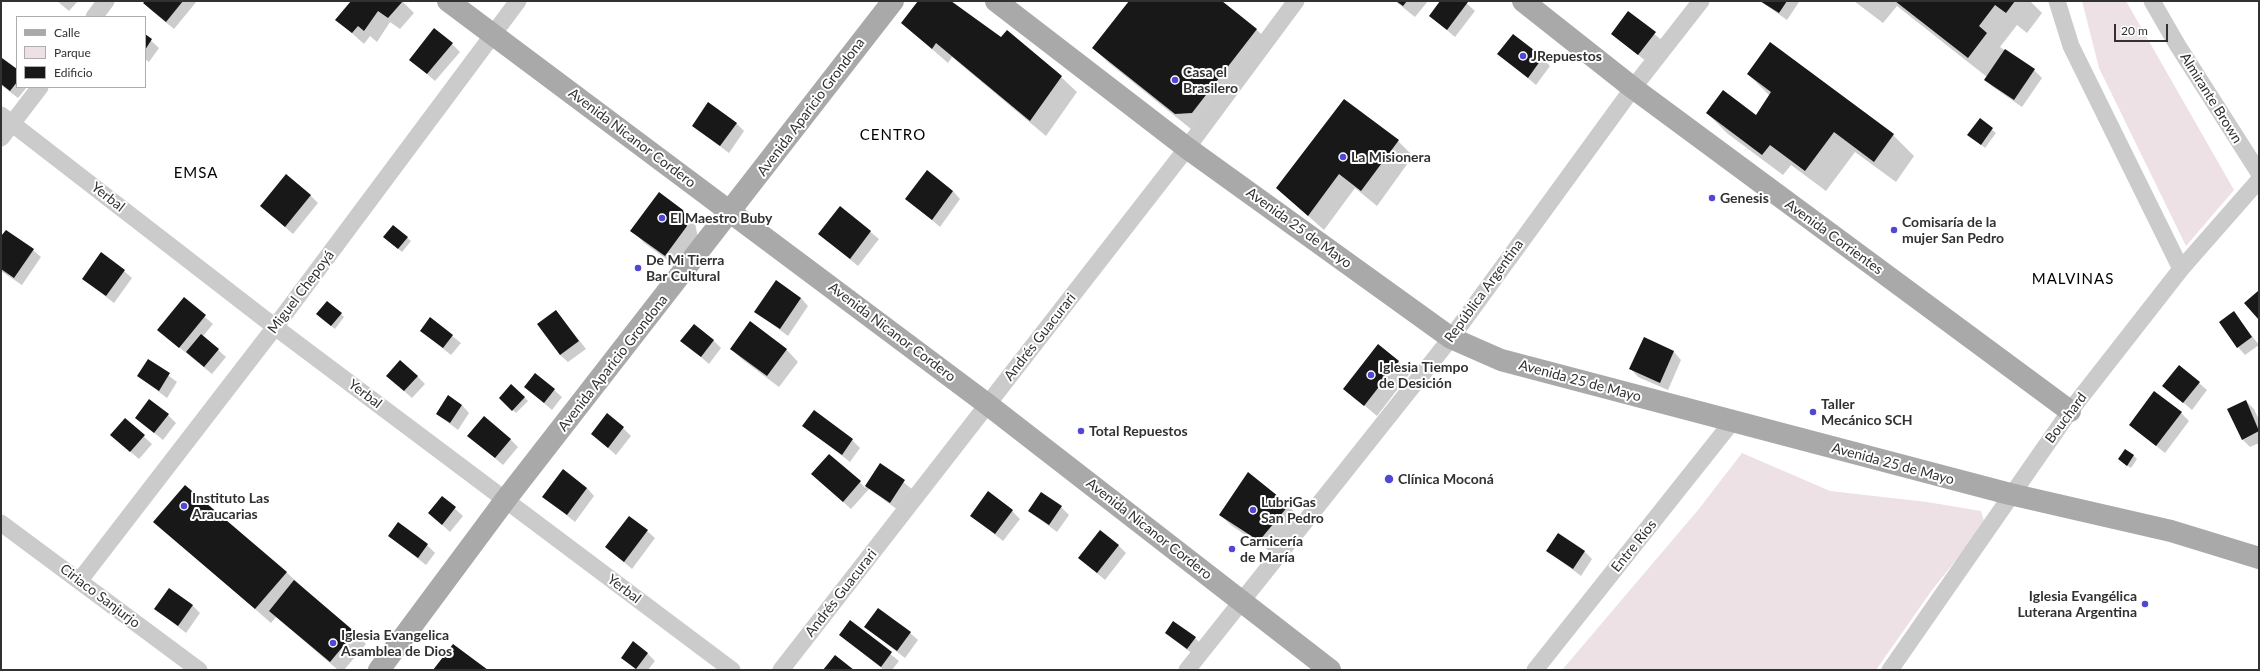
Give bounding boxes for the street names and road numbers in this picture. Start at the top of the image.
street label: Avenida Aparicio Grondona [754,35,868,179]
street label: Almirante Brown [2176,50,2246,146]
street label: Avenida Nicanor Cordero [565,85,699,191]
street label: Yerbal [88,179,128,215]
street label: Avenida 25 de Mayo [1243,184,1355,272]
street label: Avenida Corrientes [1782,196,1886,278]
street label: República Argentina [1441,236,1527,346]
street label: Miguel Chepoyá [264,247,338,337]
street label: Avenida Nicanor Cordero [825,279,959,385]
street label: Andrés Guacurari [1001,290,1079,384]
street label: Avenida Aparicio Grondona [555,291,671,435]
street label: Avenida 25 de Mayo [1517,357,1643,405]
street label: Yerbal [345,376,385,412]
street label: Bouchard [2042,389,2090,447]
street label: Avenida 25 de Mayo [1830,440,1956,488]
street label: Avenida Nicanor Cordero [1083,475,1215,583]
street label: Entre Ríos [1608,516,1660,576]
street label: Andrés Guacurari [802,546,880,640]
street label: Ciriaco Sanjurjo [57,560,143,632]
street label: Yerbal [604,571,644,607]

